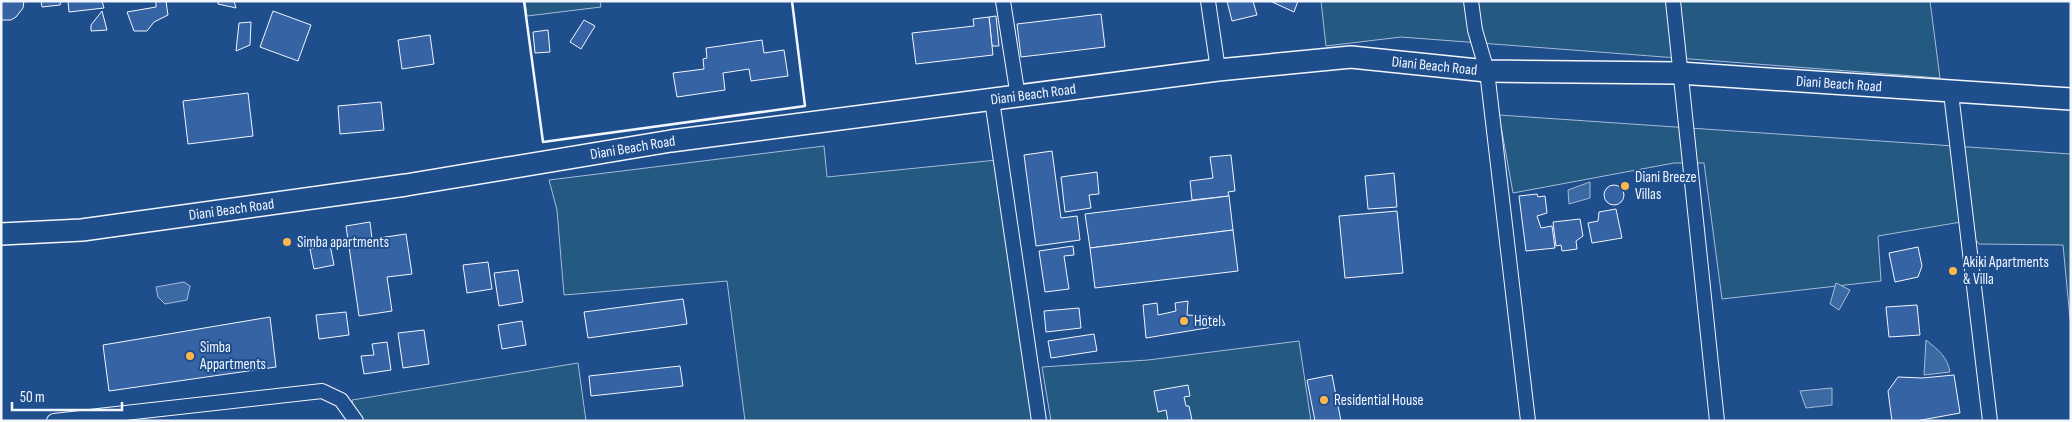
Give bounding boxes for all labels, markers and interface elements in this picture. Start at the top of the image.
street label: Diani Beach Road [1391,52,1478,80]
street label: Diani Beach Road [1795,72,1882,96]
street label: Diani Beach Road [989,80,1077,109]
street label: Diani Beach Road [589,132,676,164]
place label: Diani Breeze Villas [1635,168,1697,204]
marker: Diani Breeze Villas [1619,180,1631,192]
street label: Diani Beach Road [188,194,275,225]
place label: Simba apartments [297,233,389,252]
marker: Simba apartments [281,236,293,248]
place label: Akiki Apartments & Villa [1962,253,2049,289]
marker: Akiki Apartments & Villa [1947,265,1959,277]
place label: Hotel [1194,312,1221,331]
marker: Hotel [1178,315,1190,327]
place label: Simba Appartments [199,338,266,374]
marker: Simba Appartments [184,350,196,362]
scale bar [12,380,122,412]
text: 50 m [20,388,45,407]
place label: Residential House [1334,391,1424,410]
marker: Residential House [1318,394,1330,406]

